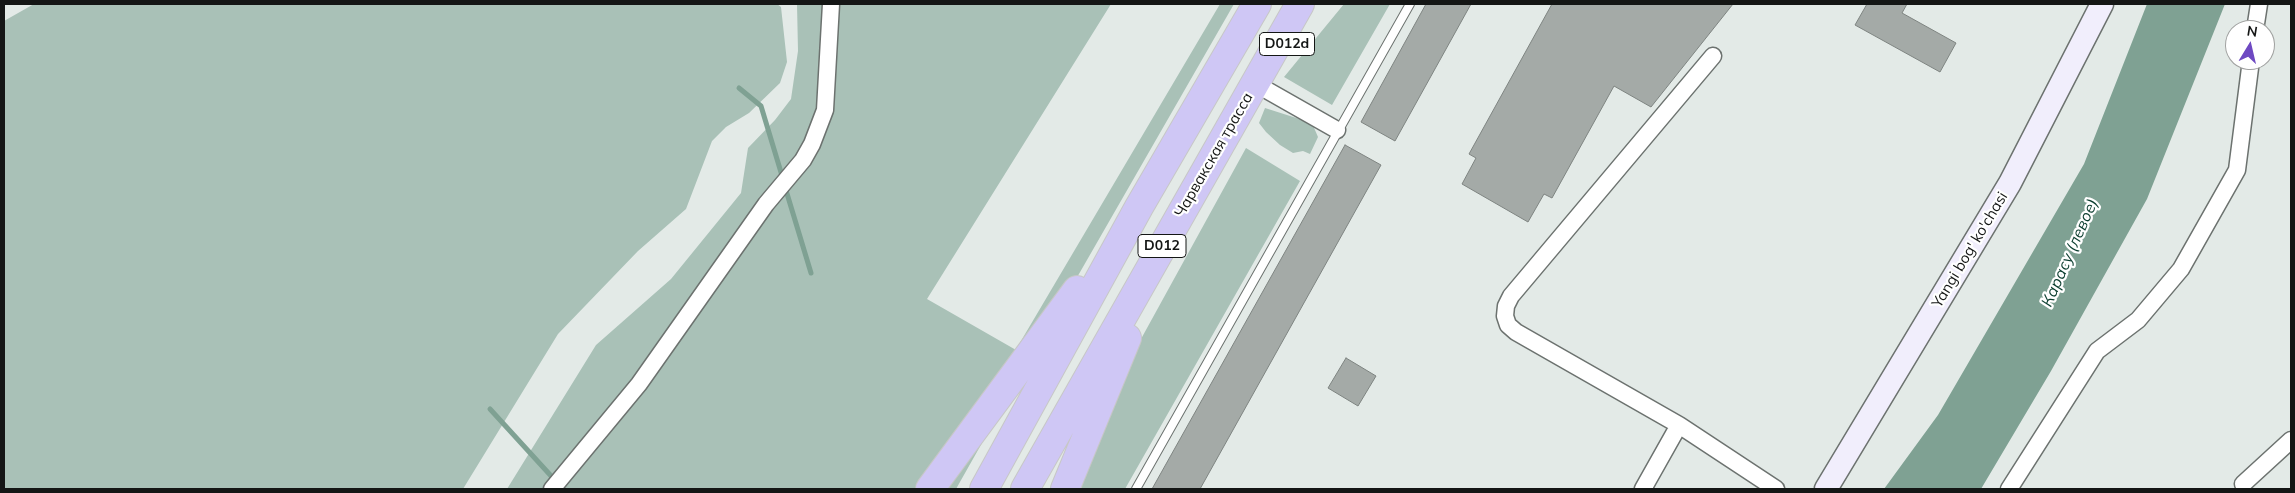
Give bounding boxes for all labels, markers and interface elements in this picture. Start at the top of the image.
north arrow [2225,20,2275,70]
text: N [2246,21,2259,41]
road number: D012d [1260,33,1314,56]
street label: Чарвакская трасса [1171,90,1257,220]
street label: Yangi bog' ko'chasi [1928,189,2012,311]
water label: Карасу (левое) [2038,196,2102,310]
road number: D012 [1138,235,1186,258]

